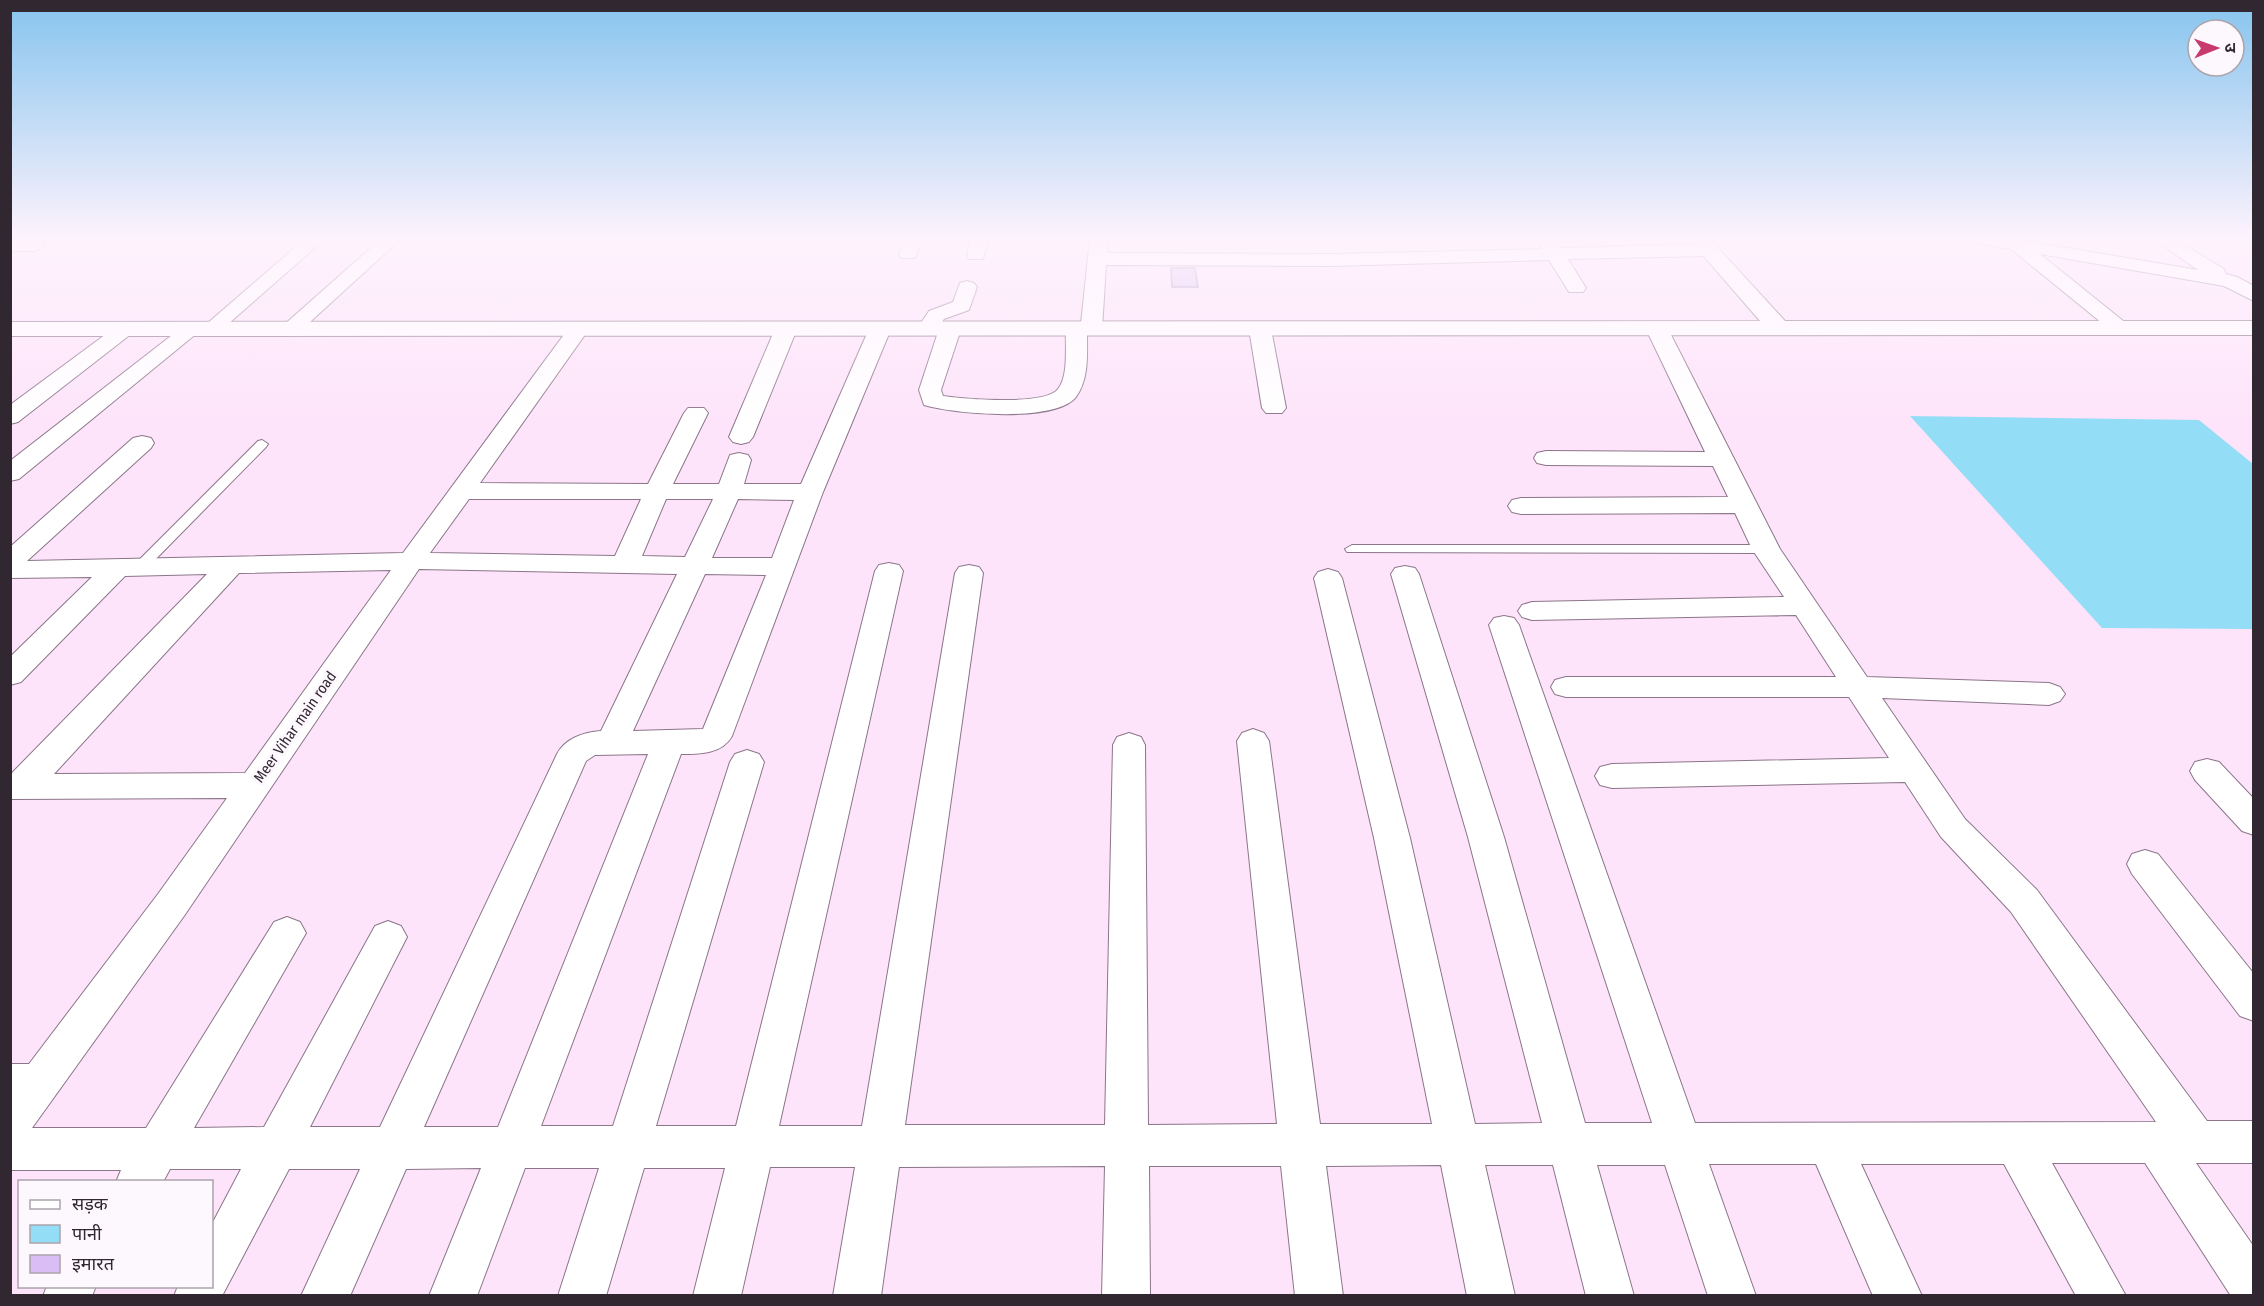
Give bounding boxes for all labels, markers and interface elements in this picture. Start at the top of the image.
north arrow [2186,18,2246,78]
text: उ [2221,43,2240,53]
street label: Meer Vihar main road [250,668,340,786]
legend [18,1180,213,1288]
text: सड़क [72,1193,109,1215]
text: पानी [72,1223,102,1245]
text: इमारत [72,1253,115,1275]

